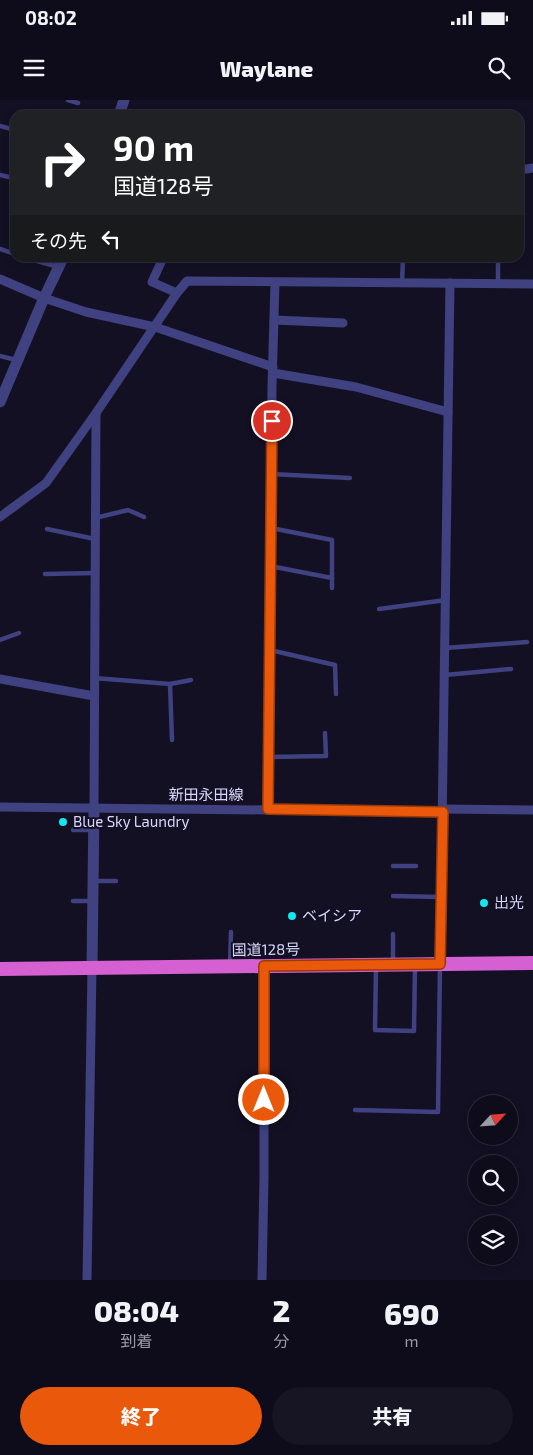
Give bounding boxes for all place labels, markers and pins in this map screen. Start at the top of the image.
pin [251,400,293,442]
place label: Blue Sky Laundry [73,812,190,830]
marker: Blue Sky Laundry [57,816,69,828]
place label: 出光 [494,893,524,911]
marker: 出光 [478,897,490,909]
place label: ベイシア [302,906,362,924]
marker: ベイシア [286,910,298,922]

